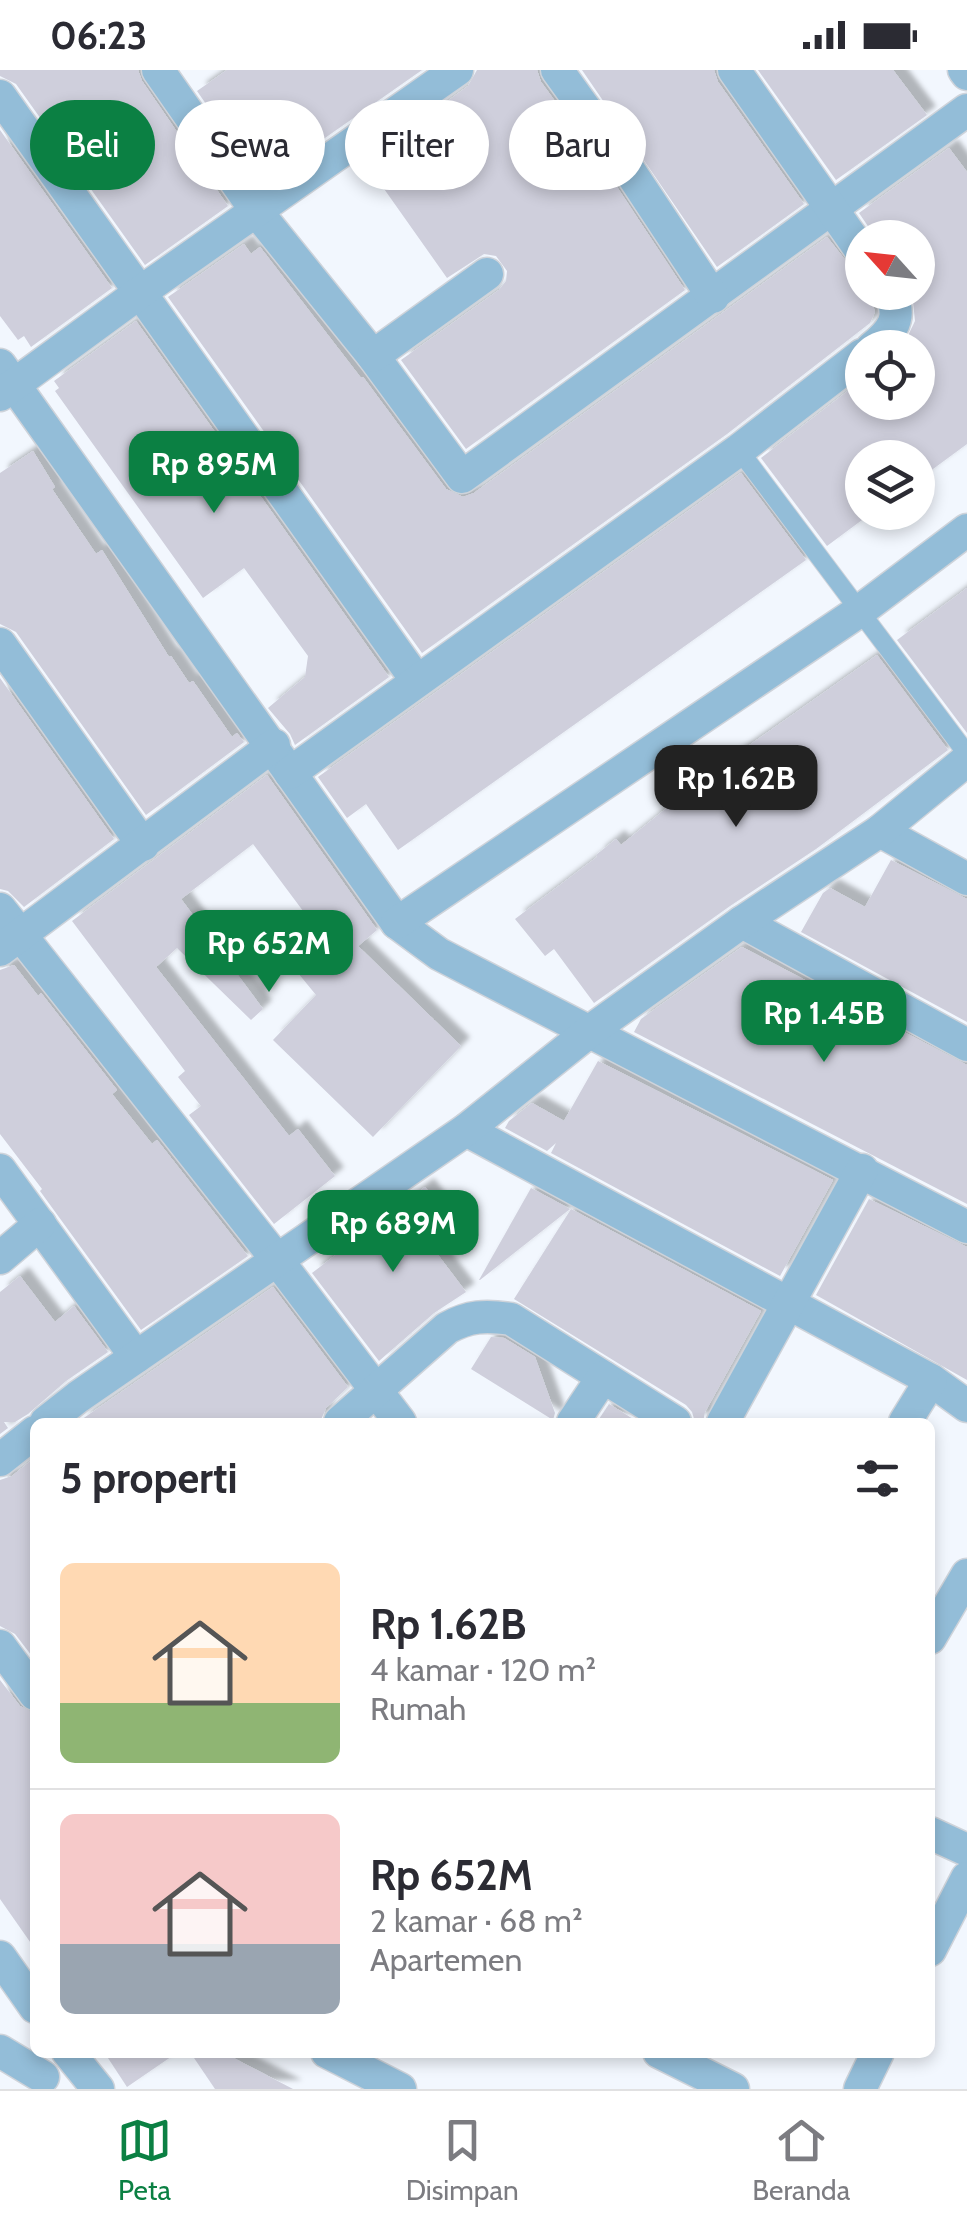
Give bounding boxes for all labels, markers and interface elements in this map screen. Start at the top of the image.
text: 06:23 [50,12,147,59]
chip: Beli [30,100,155,190]
chip: Sewa [175,100,325,190]
chip: Filter [345,100,489,190]
chip: Baru [509,100,646,190]
north arrow [845,220,935,310]
map controls [845,220,935,530]
button: locate [845,330,935,420]
pin: Rp 895M [122,431,306,516]
button: layers [845,440,935,530]
text: Rp 895M [151,444,277,483]
pin: Rp 1.62B [633,745,839,830]
text: Rp 1.62B [676,758,796,797]
pin: Rp 652M [177,910,361,995]
text: Rp 652M [207,923,331,962]
pin: Rp 1.45B [721,980,927,1065]
text: Rp 1.45B [763,993,885,1032]
pin: Rp 689M [301,1190,485,1275]
text: Rp 689M [330,1203,456,1242]
icon: filters [850,1451,905,1506]
text: 5 properti [60,1452,238,1504]
text: Rp 1.62B [370,1598,526,1650]
icon: home [140,1603,260,1723]
text: 4 kamar · 120 m² [370,1650,596,1689]
text: Rumah [370,1689,466,1728]
text: Rp 652M [370,1849,533,1901]
icon: home [140,1854,260,1974]
text: 2 kamar · 68 m² [370,1901,583,1940]
text: Apartemen [370,1940,522,1979]
tab: Peta [117,2113,172,2207]
tab: Disimpan [406,2113,519,2207]
tab: Beranda [752,2113,850,2207]

